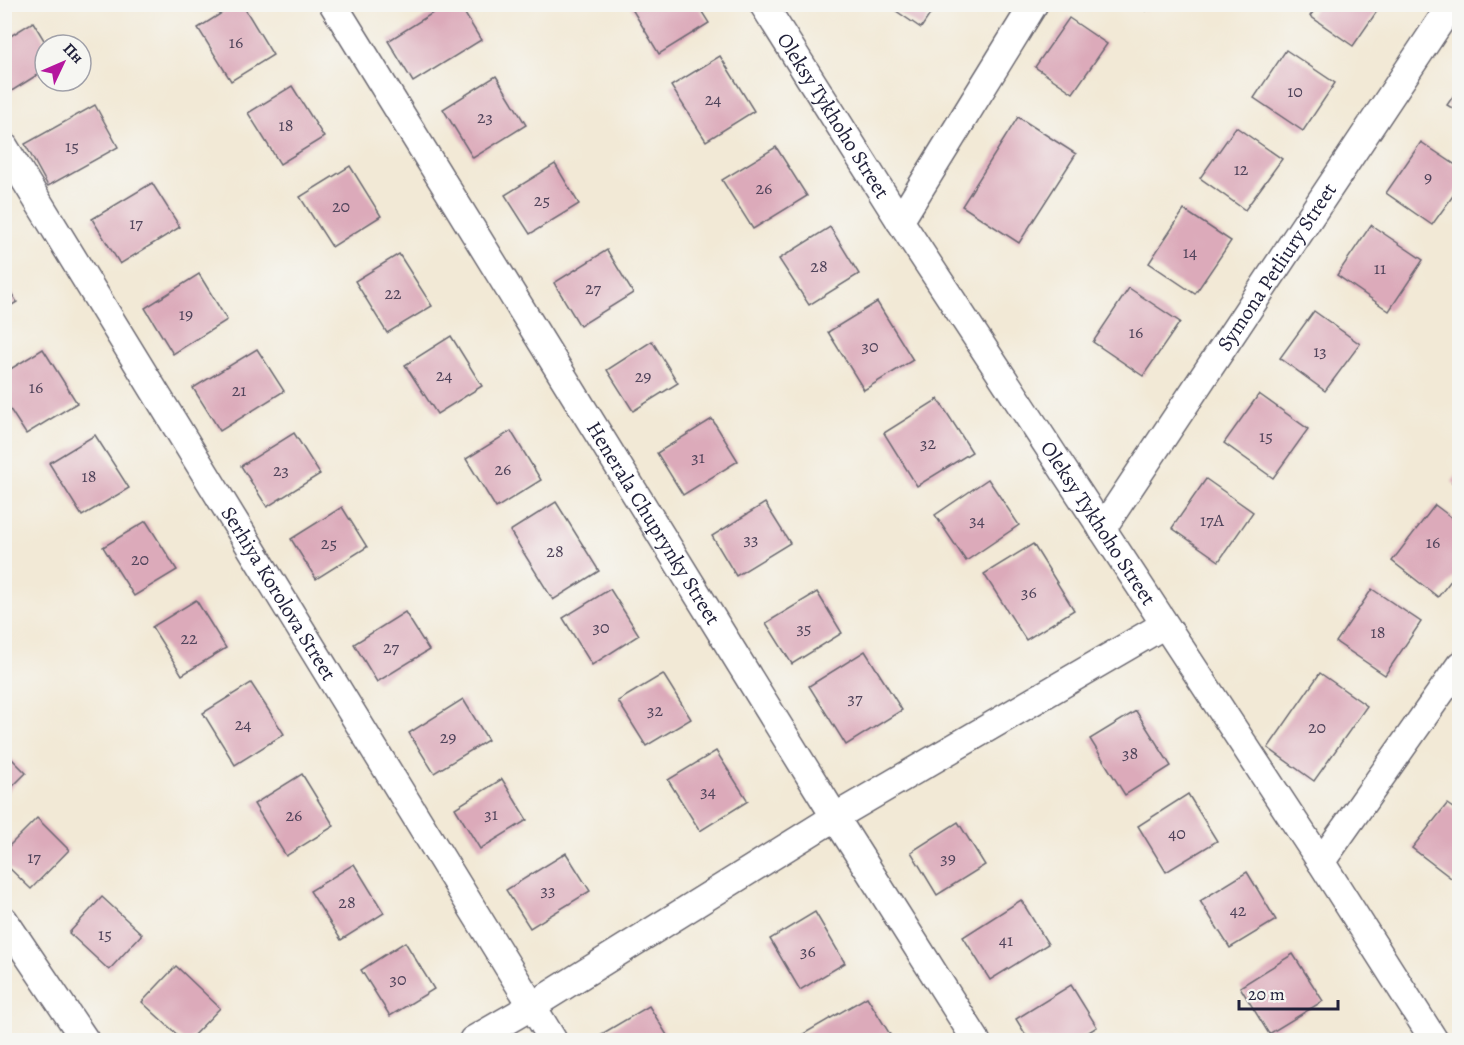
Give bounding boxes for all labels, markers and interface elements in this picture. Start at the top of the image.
street label: Oleksy Tykhoho Street [771,27,896,204]
house number: 16 [229,30,243,54]
north arrow [33,33,93,93]
text: Пн [58,38,88,68]
house number: 10 [1287,79,1303,103]
house number: 24 [705,87,721,111]
house number: 23 [477,105,493,129]
house number: 18 [279,113,293,137]
house number: 15 [65,134,79,158]
house number: 12 [1234,157,1249,181]
house number: 9 [1424,165,1432,189]
house number: 26 [756,176,772,200]
street label: Symona Petliury Street [1211,177,1343,356]
house number: 25 [534,188,550,212]
house number: 20 [332,194,350,218]
house number: 17 [129,211,143,235]
house number: 14 [1183,240,1197,264]
house number: 28 [810,254,828,278]
house number: 11 [1374,256,1386,280]
house number: 27 [585,276,601,300]
house number: 22 [384,281,402,305]
house number: 19 [179,302,193,326]
house number: 16 [1129,320,1143,344]
house number: 30 [861,334,879,358]
house number: 13 [1313,339,1327,363]
house number: 24 [436,363,452,387]
house number: 29 [635,364,651,388]
house number: 16 [29,375,43,399]
house number: 21 [232,378,246,402]
street label: Henerala Chuprynky Street [580,416,727,630]
house number: 15 [1259,424,1273,448]
house number: 32 [920,431,936,455]
street label: Oleksy Tykhoho Street [1034,436,1163,611]
house number: 31 [691,445,705,469]
house number: 26 [495,457,511,481]
house number: 23 [273,458,289,482]
house number: 18 [82,464,96,488]
street label: Serhiya Korolova Street [215,501,343,686]
house number: 34 [969,508,985,532]
house number: 17А [1200,508,1225,532]
house number: 33 [744,527,758,551]
house number: 16 [1426,530,1440,554]
house number: 25 [321,531,337,555]
house number: 28 [546,539,564,563]
house number: 20 [131,547,149,571]
house number: 36 [1021,580,1037,604]
house number: 30 [592,615,610,639]
house number: 35 [796,616,812,640]
house number: 18 [1371,620,1385,644]
house number: 22 [180,626,198,650]
house number: 27 [383,635,399,659]
house number: 37 [847,686,863,710]
house number: 32 [647,698,663,722]
house number: 24 [235,712,251,736]
house number: 20 [1308,715,1326,739]
house number: 29 [440,725,456,749]
house number: 38 [1122,741,1138,765]
house number: 34 [700,779,716,803]
house number: 31 [484,802,498,826]
house number: 26 [286,803,302,827]
house number: 40 [1168,821,1186,845]
house number: 17 [27,845,41,869]
house number: 39 [940,846,956,870]
house number: 33 [541,878,555,902]
house number: 28 [338,890,356,914]
house number: 42 [1230,898,1247,922]
house number: 15 [98,922,112,946]
house number: 41 [999,928,1013,952]
house number: 36 [800,939,816,963]
house number: 30 [389,967,407,991]
scale bar [1239,973,1338,1011]
text: 20 m [1248,982,1285,1006]

